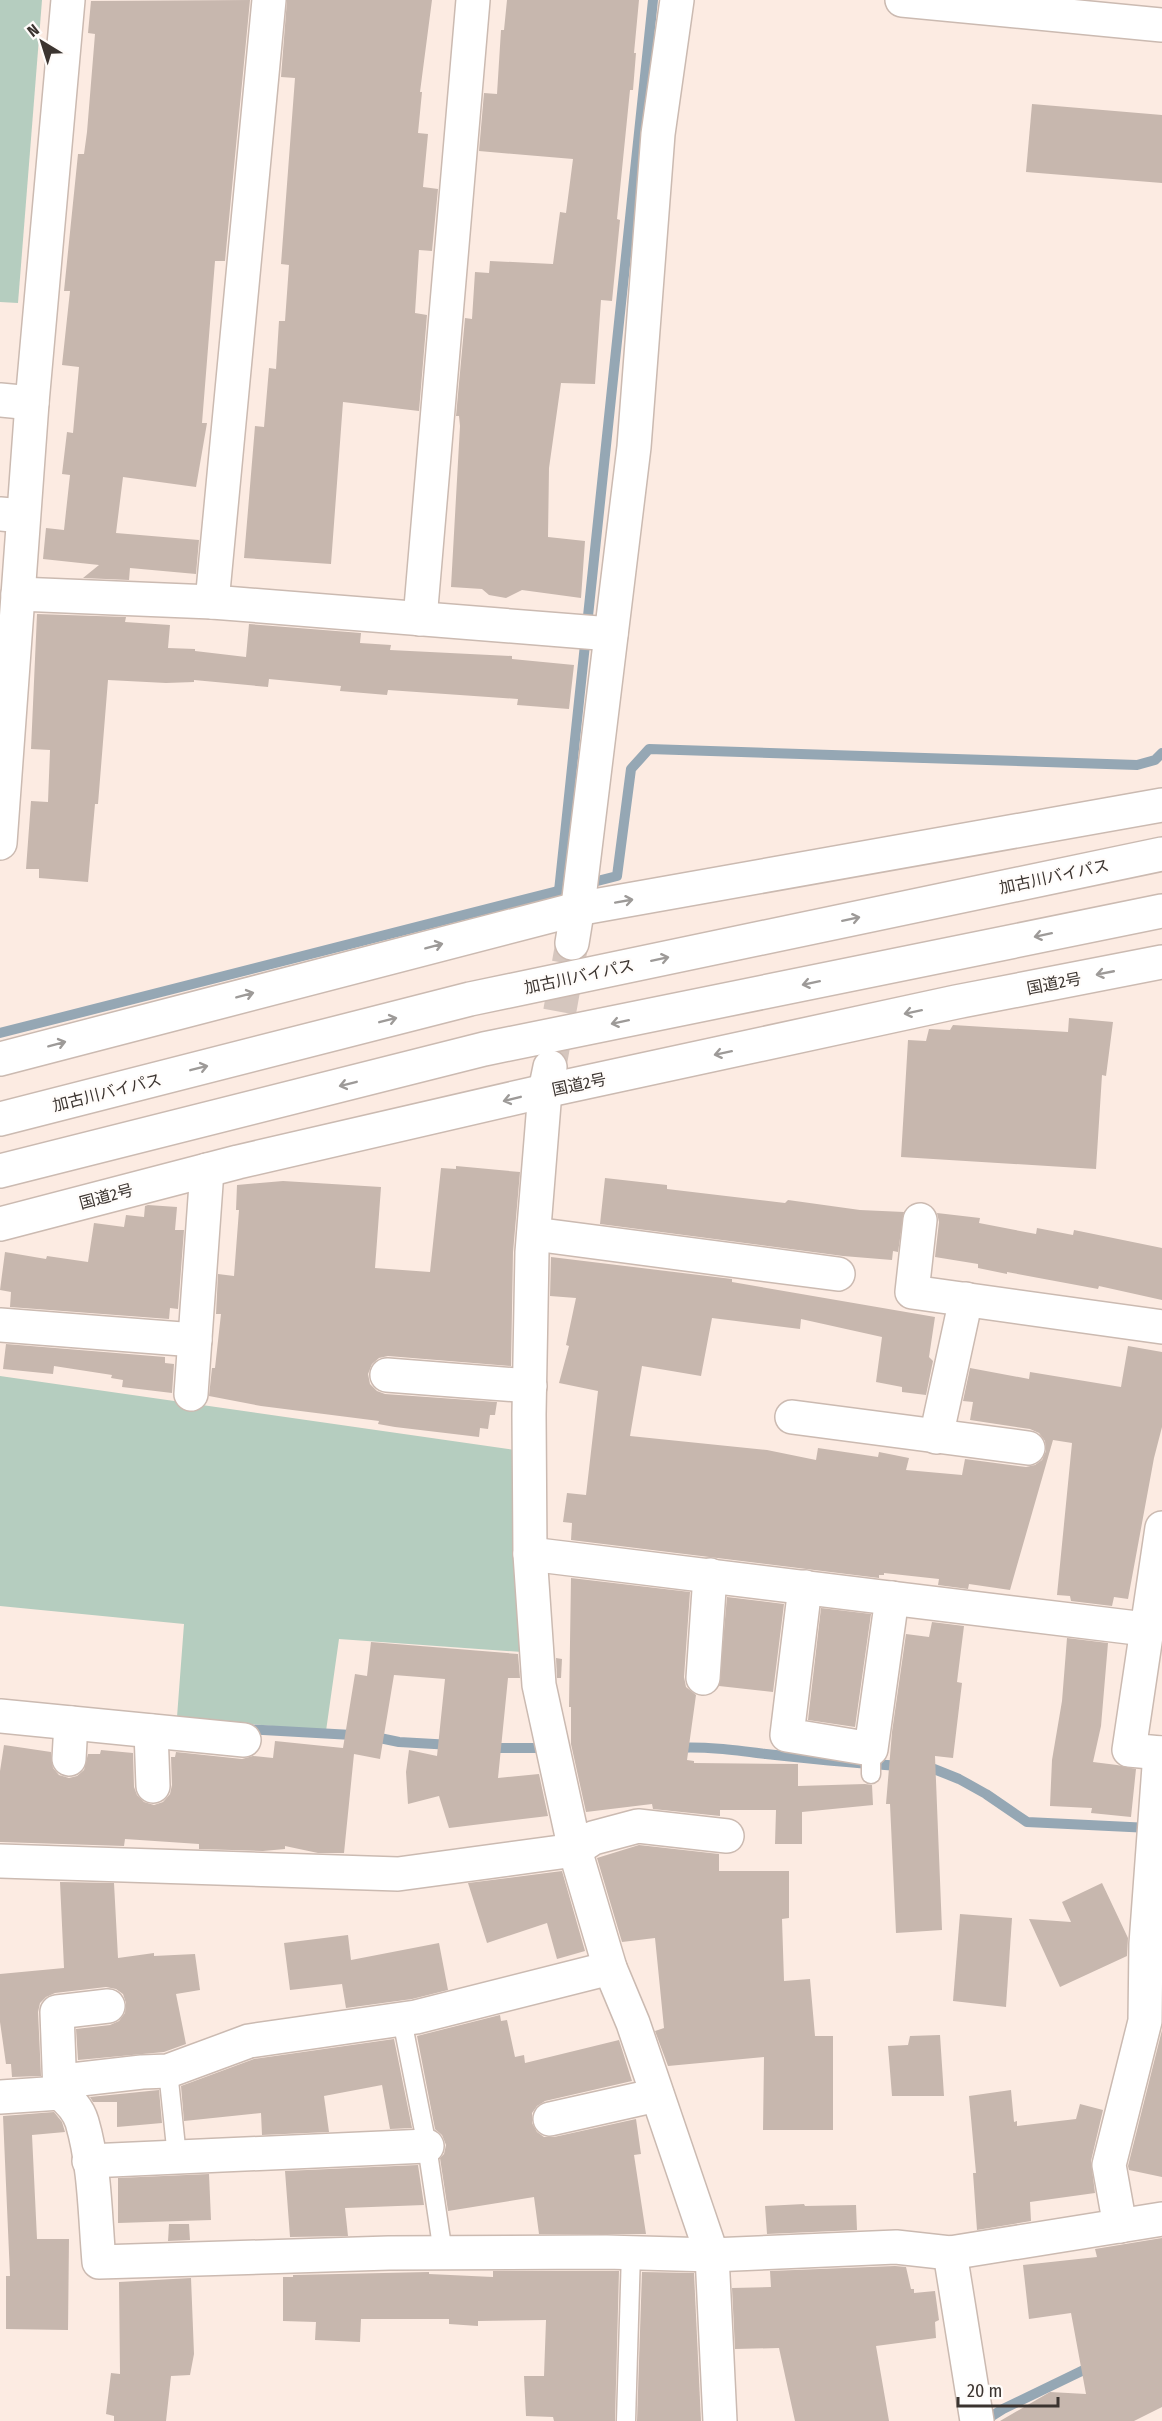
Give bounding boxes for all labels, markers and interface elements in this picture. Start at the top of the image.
north arrow [12,12,72,72]
text: N [23,20,43,41]
street label: 加古川バイパス [998,856,1111,897]
one-way arrow [613,895,633,906]
one-way arrow [841,913,860,924]
one-way arrow [1034,930,1053,942]
one-way arrow [424,940,443,952]
one-way arrow [650,953,670,964]
street label: 加古川バイパス [523,956,636,997]
one-way arrow [1095,968,1115,979]
street label: 国道2号 [1025,969,1083,998]
one-way arrow [801,978,821,989]
one-way arrow [236,989,255,1001]
one-way arrow [904,1006,923,1018]
one-way arrow [378,1013,397,1025]
one-way arrow [610,1017,630,1028]
one-way arrow [47,1038,66,1050]
one-way arrow [714,1047,733,1059]
one-way arrow [189,1062,208,1073]
street label: 国道2号 [550,1069,608,1100]
street label: 加古川バイパス [51,1070,164,1115]
one-way arrow [339,1078,358,1090]
one-way arrow [503,1093,522,1105]
street label: 国道2号 [77,1180,135,1213]
scale bar [958,2370,1058,2408]
text: 20 m [967,2380,1002,2402]

